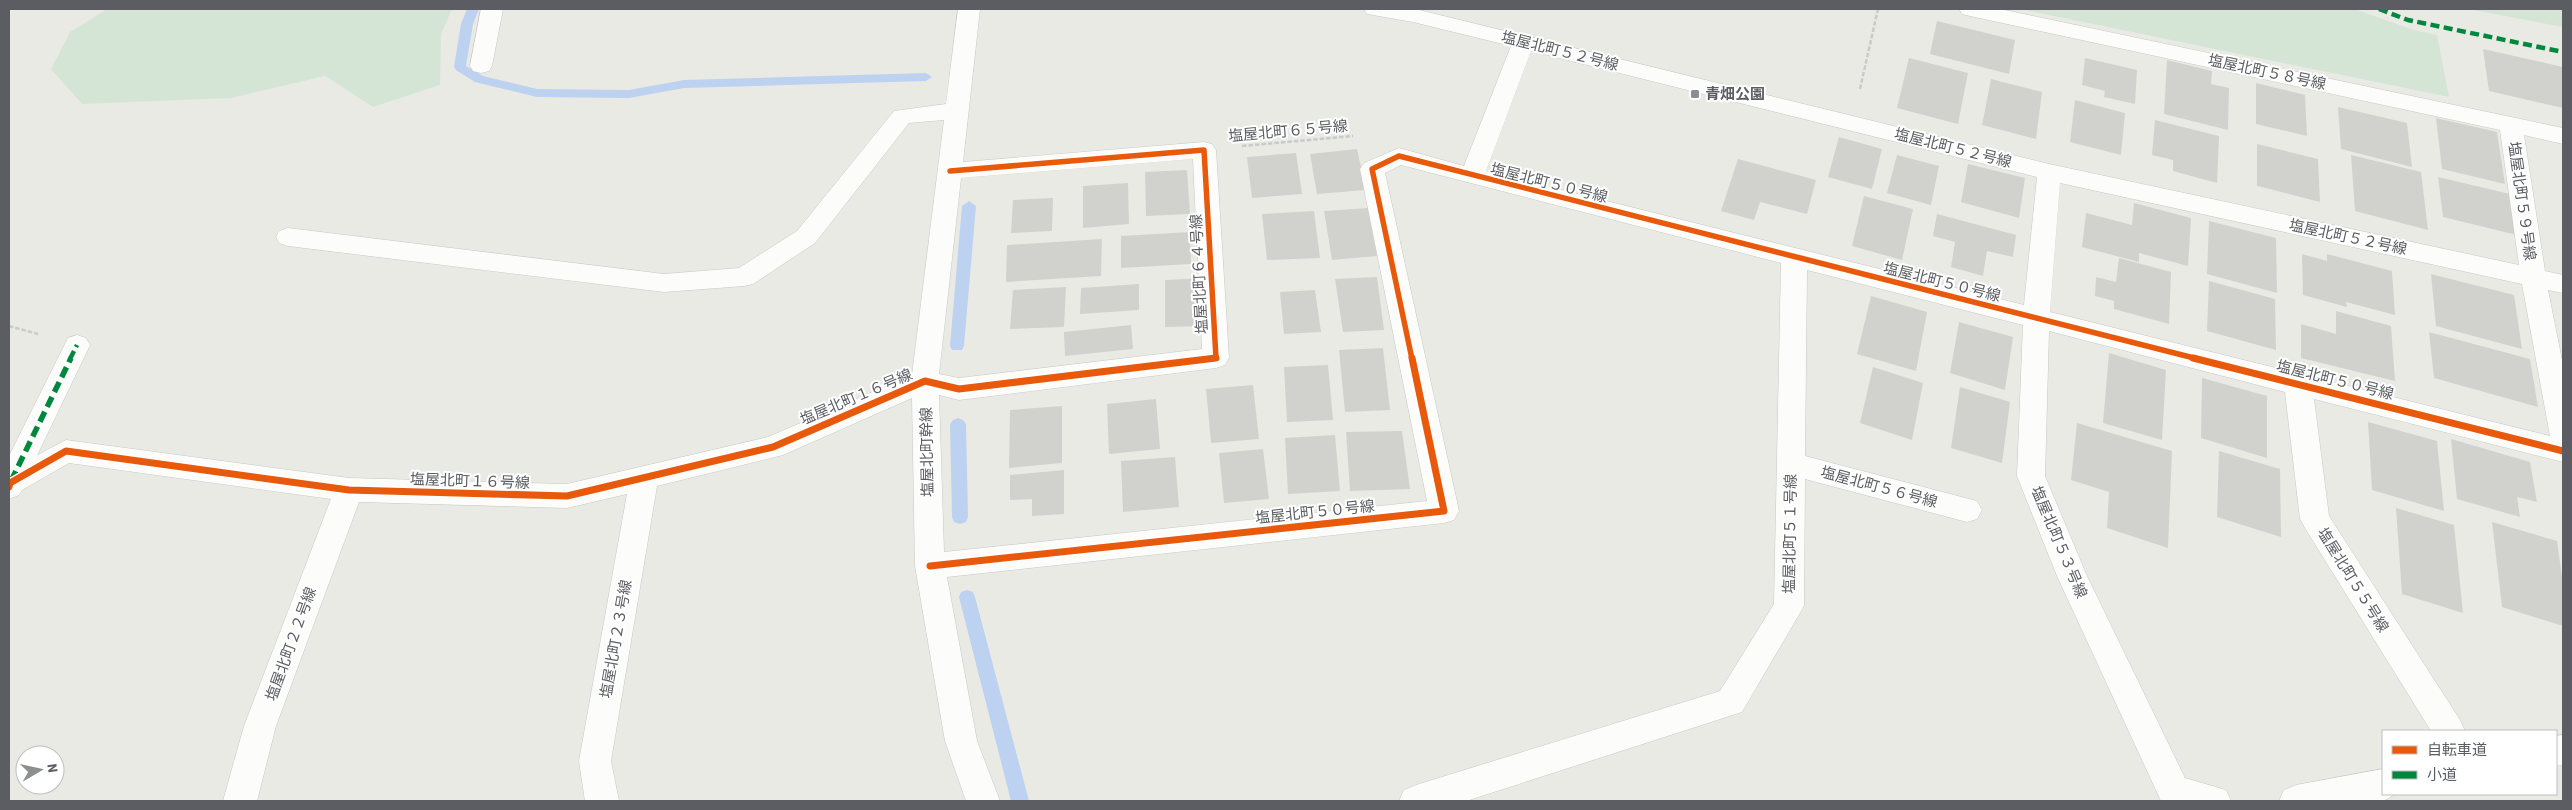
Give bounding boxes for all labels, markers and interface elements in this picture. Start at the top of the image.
street label: 塩屋北町５２号線 [1499,27,1621,76]
street label: 塩屋北町５８号線 [2206,50,2328,95]
place label: 青畑公園 [1705,84,1765,105]
marker: 青畑公園 [1689,88,1701,100]
street label: 塩屋北町６５号線 [1227,116,1349,147]
street label: 塩屋北町５２号線 [1892,124,2014,173]
street label: 塩屋北町５９号線 [2503,140,2540,262]
street label: 塩屋北町５０号線 [1488,159,1610,208]
street label: 塩屋北町６４号線 [1186,213,1213,334]
street label: 塩屋北町５２号線 [2287,215,2409,260]
street label: 塩屋北町５０号線 [1881,258,2003,307]
street label: 塩屋北町５０号線 [2274,356,2396,405]
street label: 塩屋北町１６号線 [797,364,916,431]
street label: 塩屋北町幹線 [916,407,939,497]
street label: 塩屋北町５６号線 [1818,462,1940,513]
street label: 塩屋北町１６号線 [410,469,530,494]
street label: 塩屋北町５１号線 [1779,474,1802,594]
street label: 塩屋北町５３号線 [2025,483,2092,602]
street label: 塩屋北町５０号線 [1254,496,1376,529]
street label: 塩屋北町５５号線 [2312,524,2393,637]
street label: 塩屋北町２３号線 [596,578,637,700]
street label: 塩屋北町２２号線 [261,584,322,704]
legend [2382,730,2557,795]
text: 自転車道 [2427,740,2487,761]
north arrow [15,745,65,795]
text: N [41,762,62,774]
text: 小道 [2427,765,2457,786]

